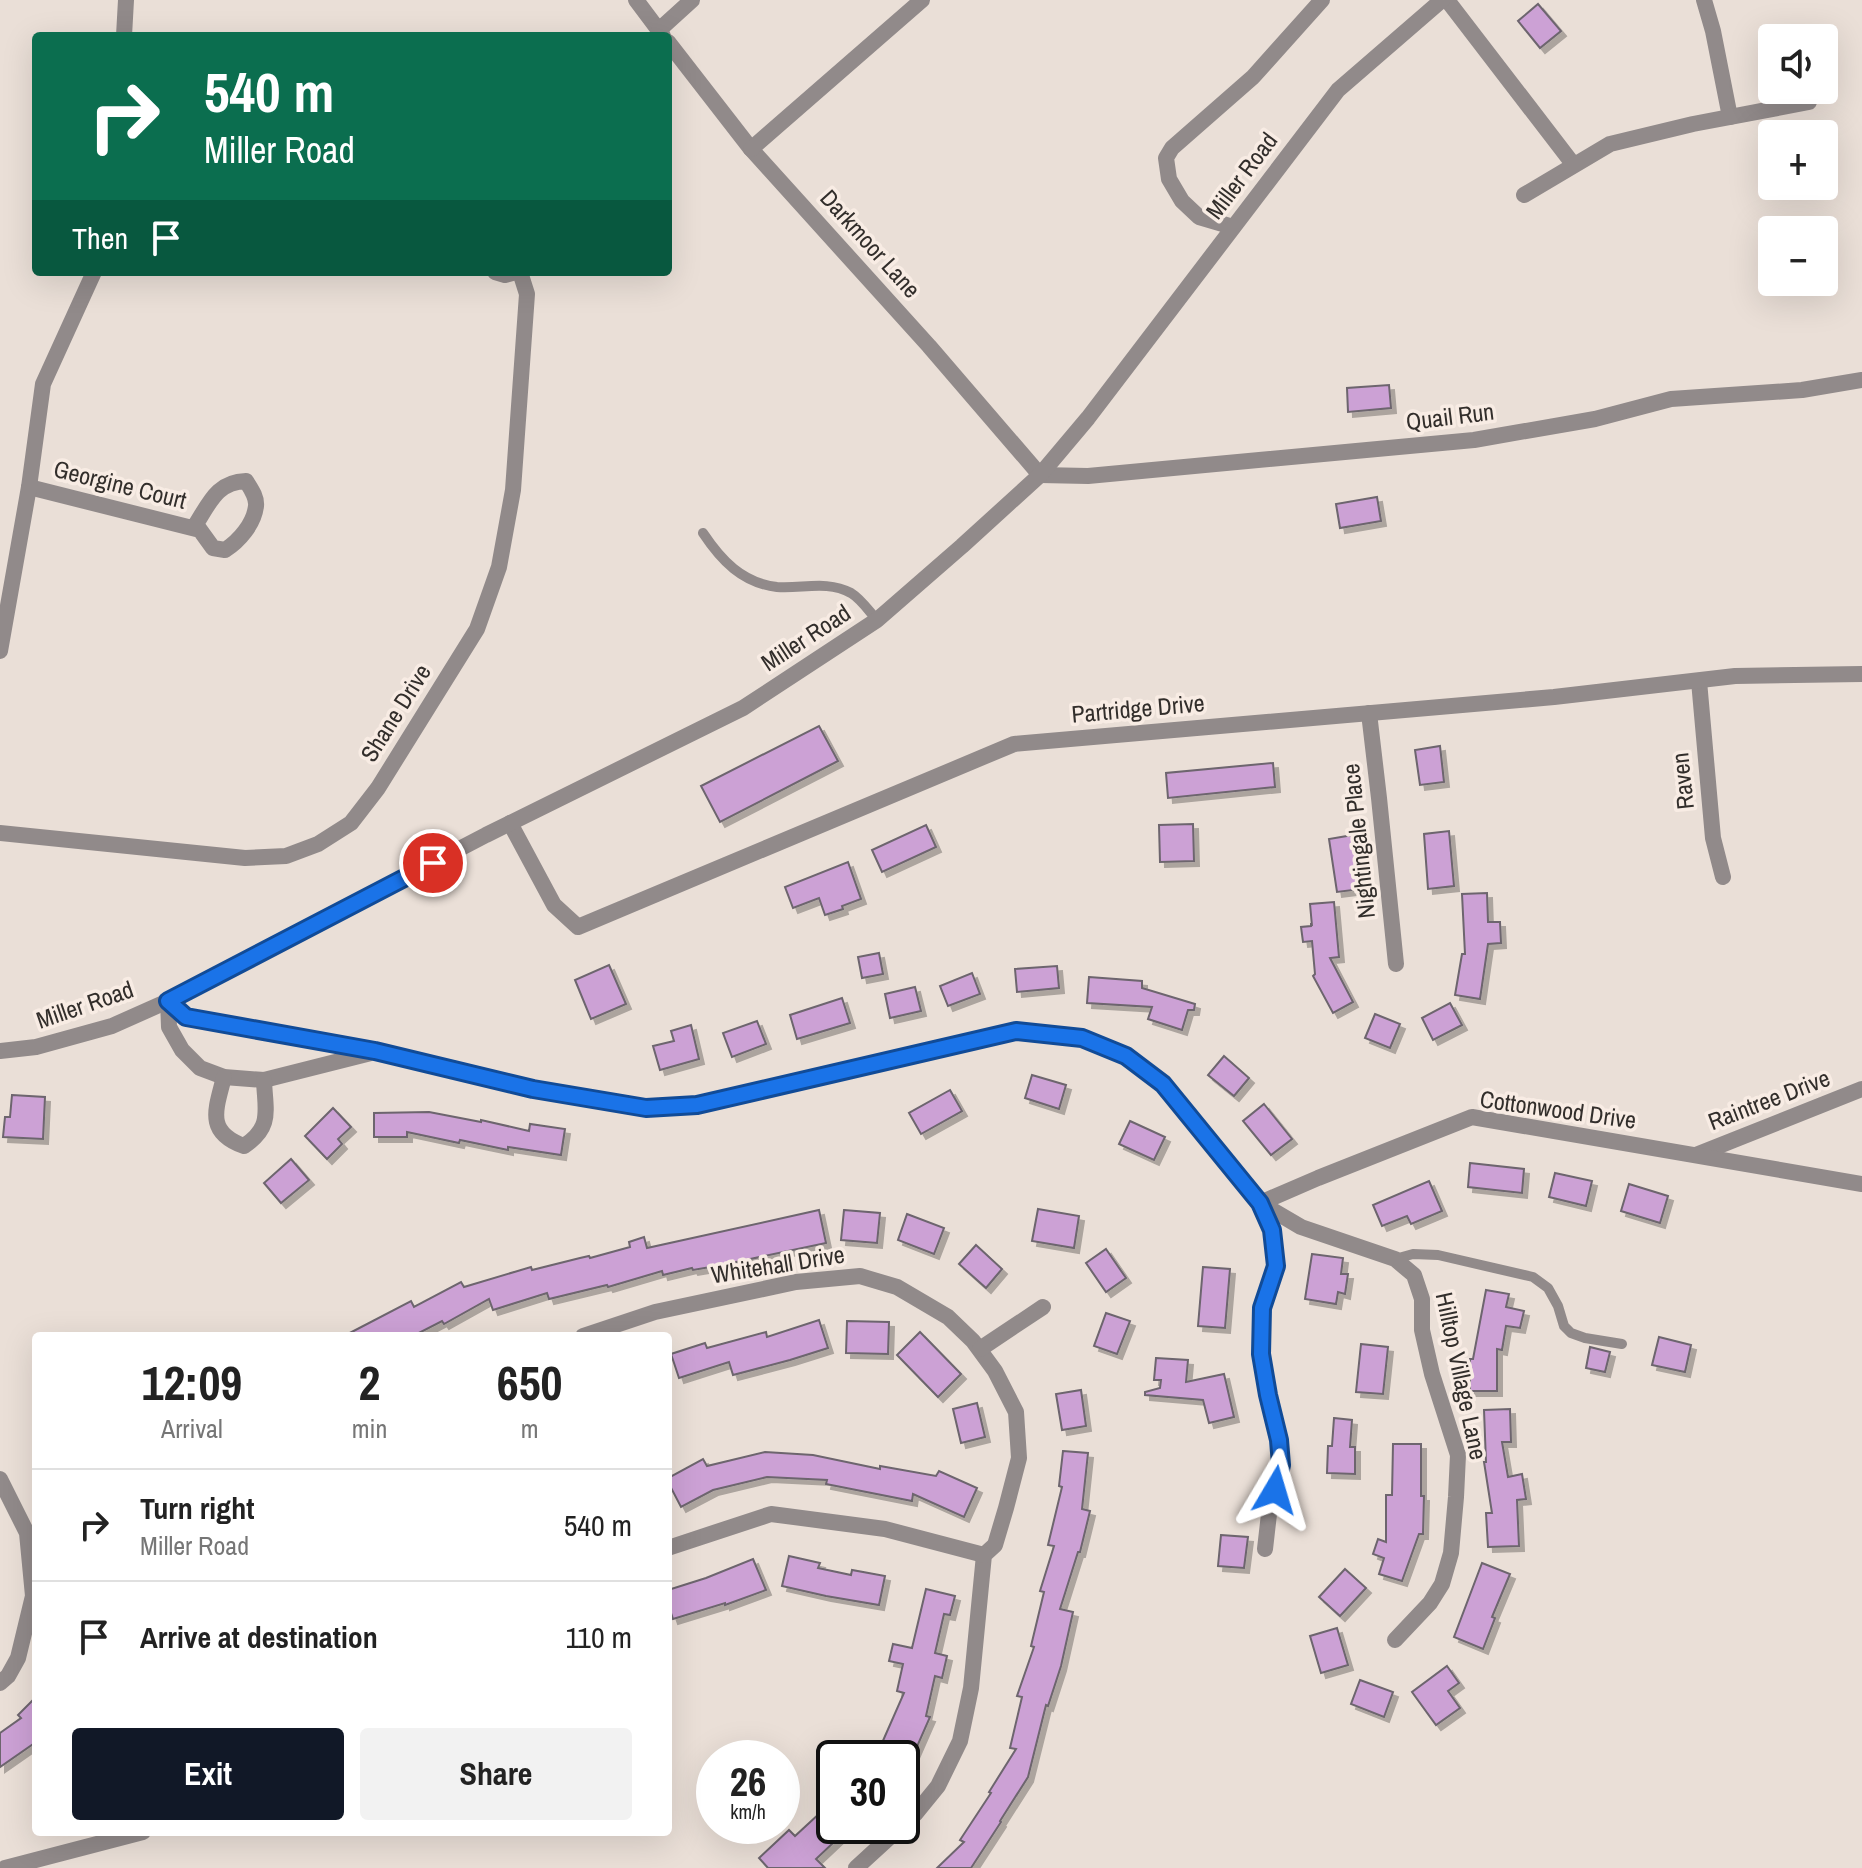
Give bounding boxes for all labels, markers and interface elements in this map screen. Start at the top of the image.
map controls [1758,24,1838,296]
button: sound [1758,24,1838,104]
text: 540 m [204,54,334,129]
icon: right [72,64,176,168]
button: + [1758,120,1838,200]
text: Miller Road [204,126,355,174]
street label: Miller Road [1198,126,1284,225]
street label: Darkmoor Lane [813,182,928,304]
icon: arrive [144,216,188,260]
button: − [1758,216,1838,296]
text: Then [72,218,128,258]
street label: Quail Run [1404,395,1496,437]
street label: Georgine Court [51,452,190,516]
street label: Miller Road [755,596,856,678]
street label: Shane Drive [353,658,438,767]
street label: Partridge Drive [1070,686,1206,730]
street label: Raven [1663,751,1701,811]
street label: Nightingale Place [1334,762,1382,920]
pin [399,829,467,897]
icon: arrive [411,841,455,885]
street label: Miller Road [32,973,137,1036]
street label: Raintree Drive [1703,1061,1834,1137]
street label: Cottonwood Drive [1478,1082,1638,1136]
street label: Whitehall Drive [709,1238,847,1290]
street label: Hilltop Village Lane [1429,1289,1495,1462]
text: 12:09 [142,1350,242,1415]
text: 2 [359,1350,380,1415]
text: 650 [497,1350,562,1415]
text: Arrival [161,1411,223,1446]
text: min [352,1411,387,1446]
text: m [521,1411,539,1446]
position arrow [1233,1448,1317,1532]
text: Turn right [140,1488,254,1528]
icon: right [72,1503,116,1547]
text: 540 m [564,1505,632,1545]
text: Miller Road [140,1528,249,1563]
icon: arrive [72,1615,116,1659]
text: Arrive at destination [140,1617,378,1657]
text: 110 m [565,1617,632,1657]
button: Exit [72,1728,344,1820]
button: Share [360,1728,632,1820]
speed limit sign: 30 [816,1740,920,1844]
text: 26 [730,1755,766,1808]
text: km/h [730,1798,766,1825]

